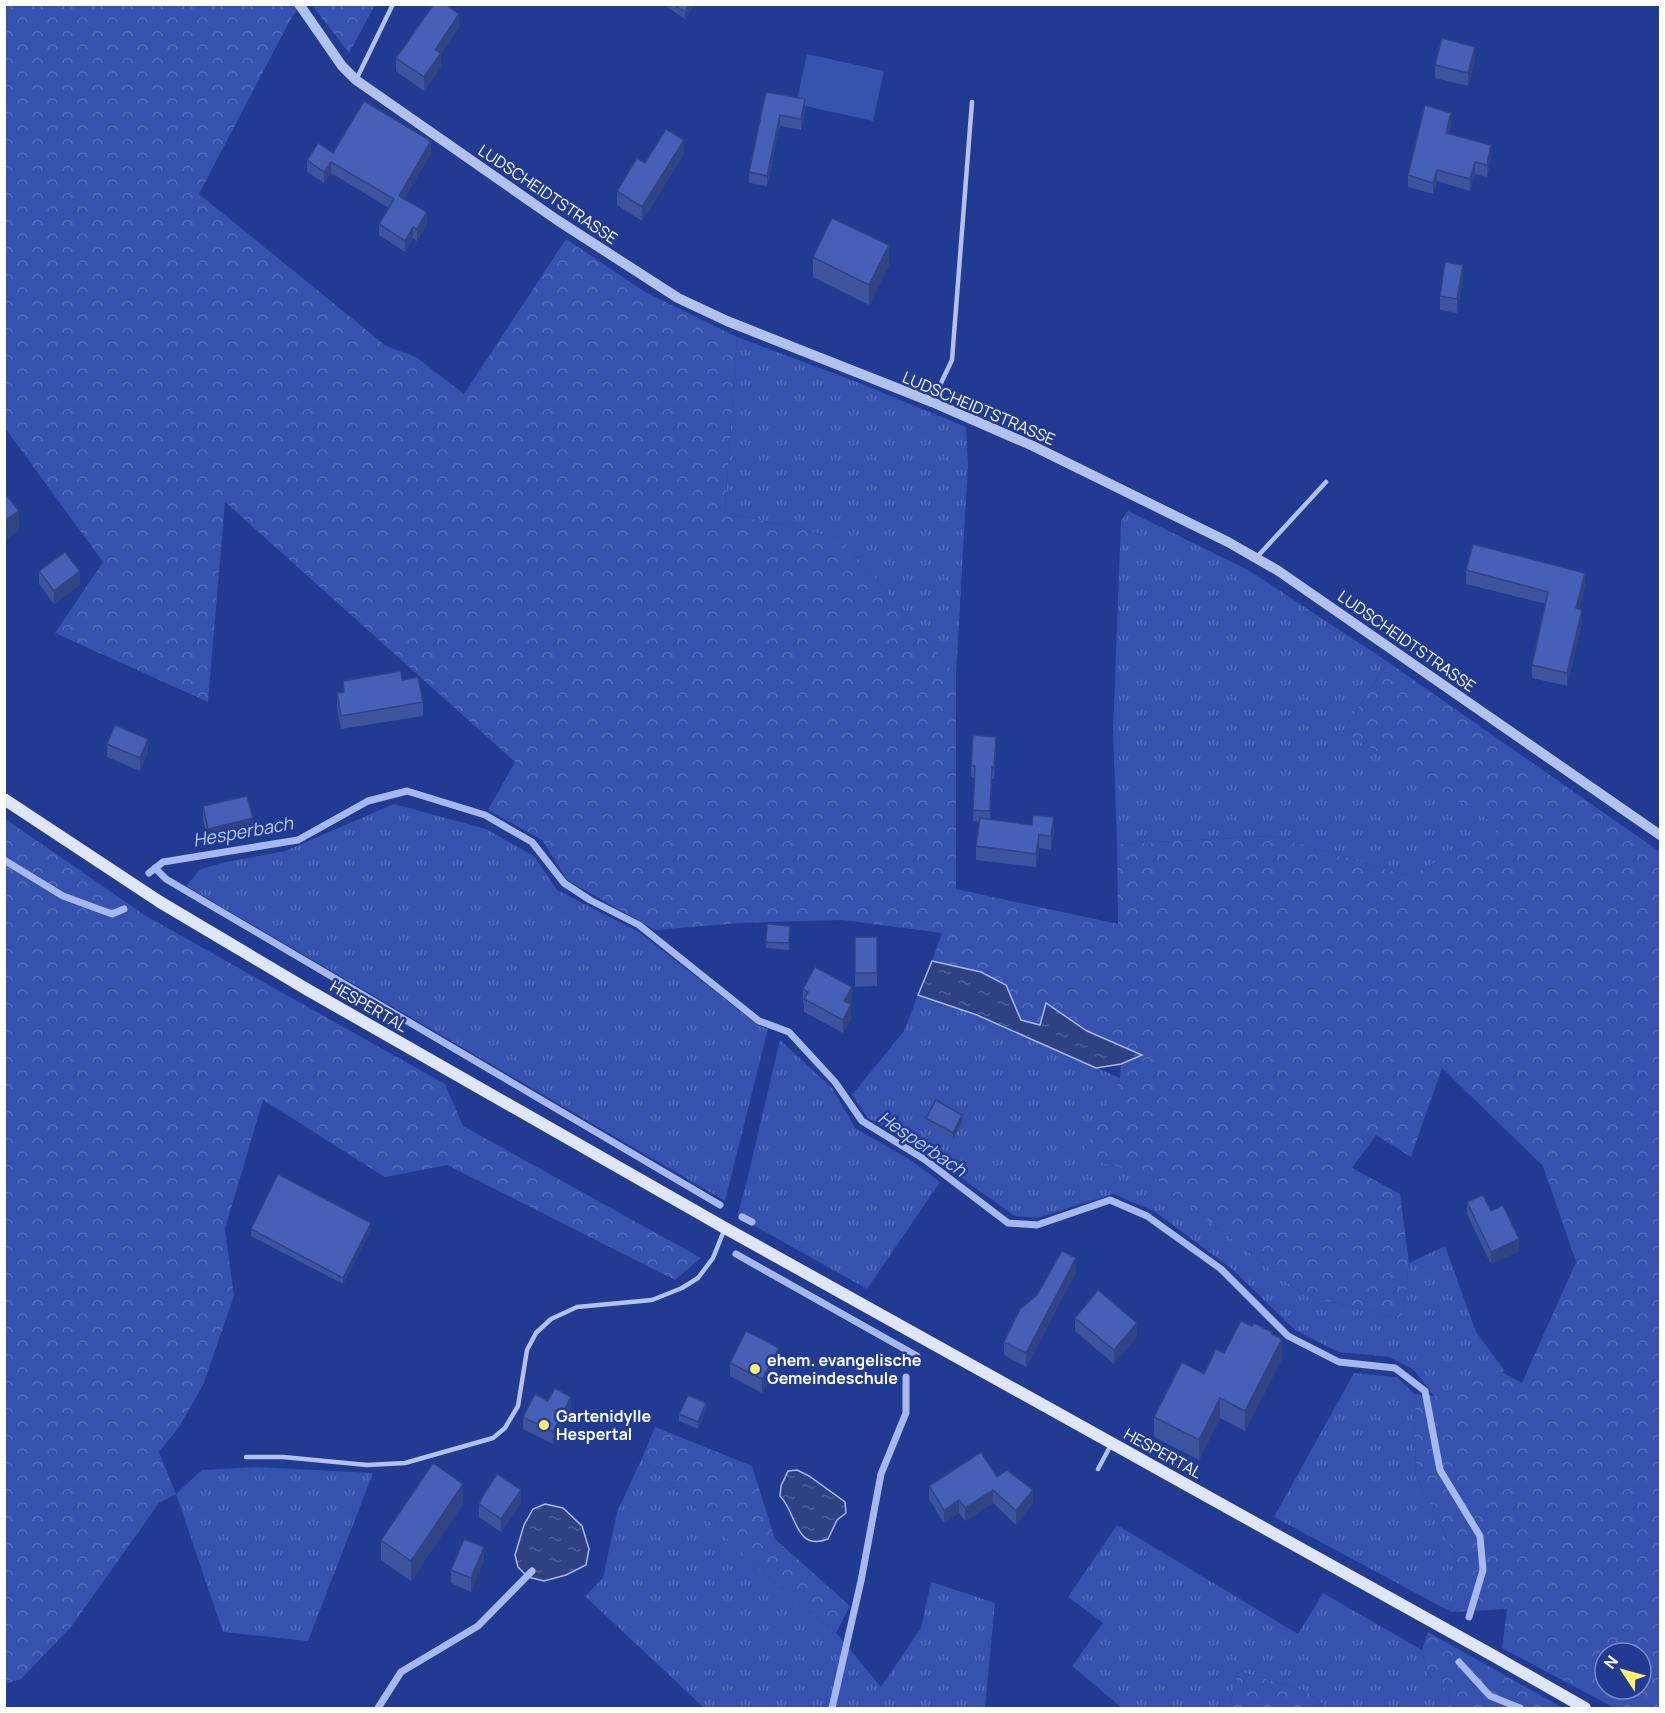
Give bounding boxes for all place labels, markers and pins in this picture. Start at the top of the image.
place label: ehem. evangelische Gemeindeschule [767,1349,922,1389]
marker: ehem. evangelische Gemeindeschule [748,1362,762,1376]
place label: Gartenidylle Hespertal [556,1405,651,1445]
marker: Gartenidylle Hespertal [537,1418,551,1432]

